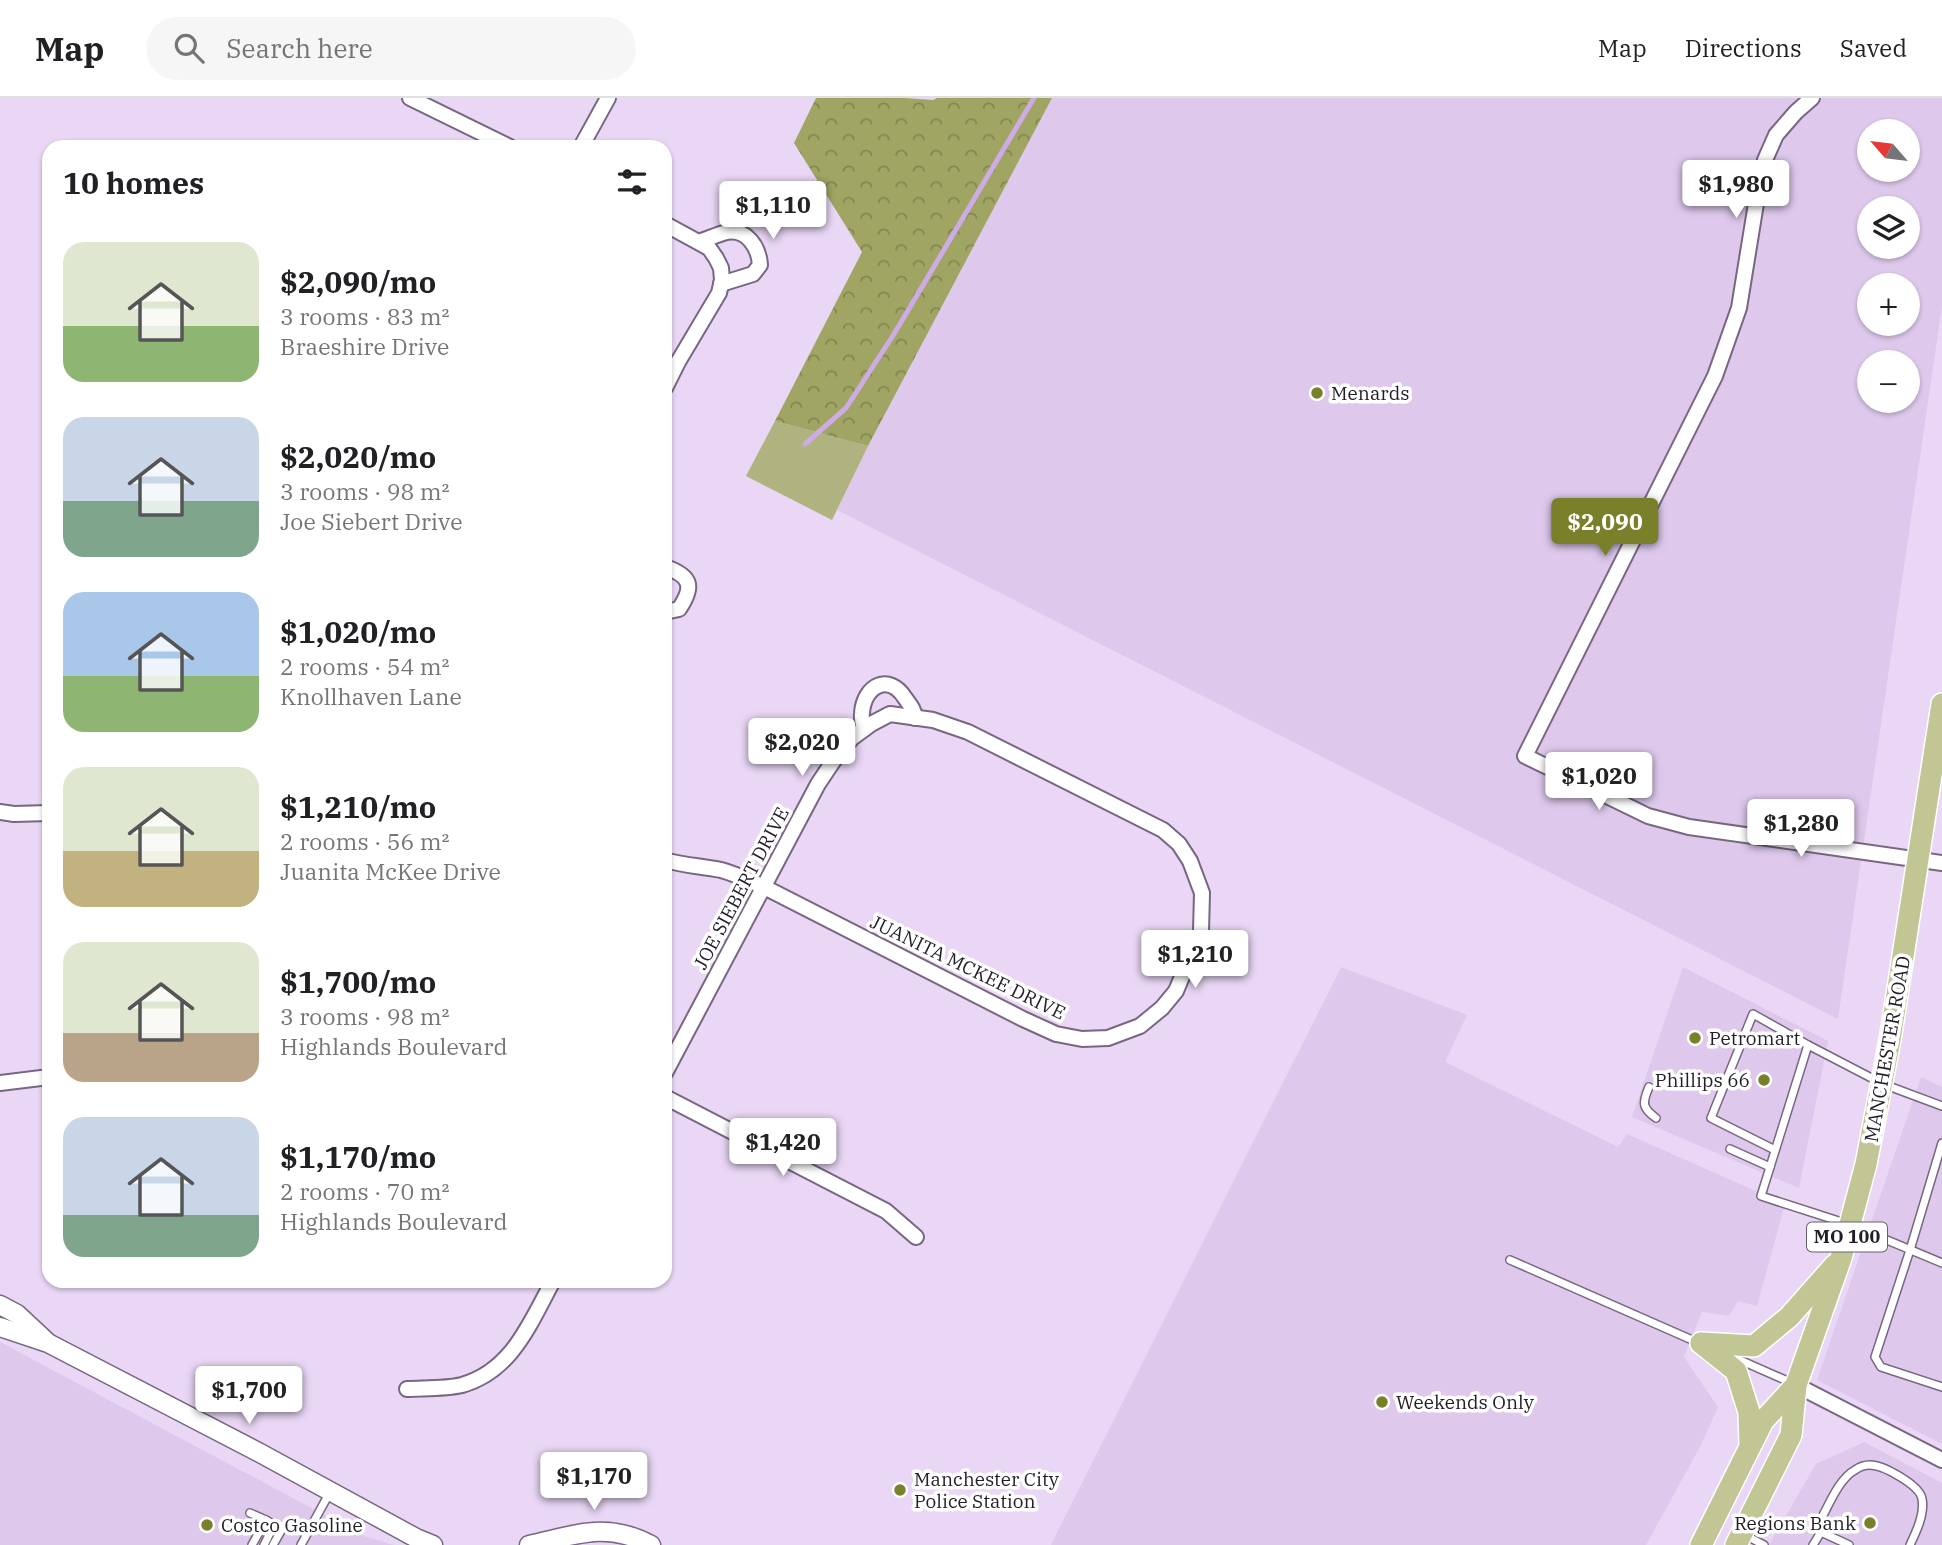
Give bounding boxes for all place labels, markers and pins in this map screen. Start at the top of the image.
pin: $1,980 [1679,160,1793,220]
pin: $1,110 [716,181,830,241]
place label: Menards [1331,381,1410,405]
marker: Menards [1309,385,1325,401]
pin: $2,090 [1548,498,1662,558]
pin: $2,020 [745,718,859,778]
pin: $1,020 [1542,752,1656,812]
pin: $1,280 [1744,800,1858,859]
pin: $1,210 [1138,930,1252,990]
place label: Petromart [1709,1026,1801,1050]
marker: Petromart [1687,1030,1703,1046]
place label: Phillips 66 [1655,1068,1750,1092]
marker: Phillips 66 [1756,1072,1772,1088]
pin: $1,420 [726,1118,840,1178]
pin: $1,700 [192,1366,306,1426]
place label: Weekends Only [1396,1390,1535,1414]
marker: Weekends Only [1374,1394,1390,1410]
pin: $1,170 [537,1452,651,1512]
place label: Manchester City Police Station [914,1467,1060,1513]
marker: Manchester City Police Station [892,1482,908,1498]
place label: Regions Bank [1734,1511,1856,1535]
place label: Costco Gasoline [221,1513,363,1537]
marker: Regions Bank [1862,1515,1878,1531]
marker: Costco Gasoline [199,1517,215,1533]

